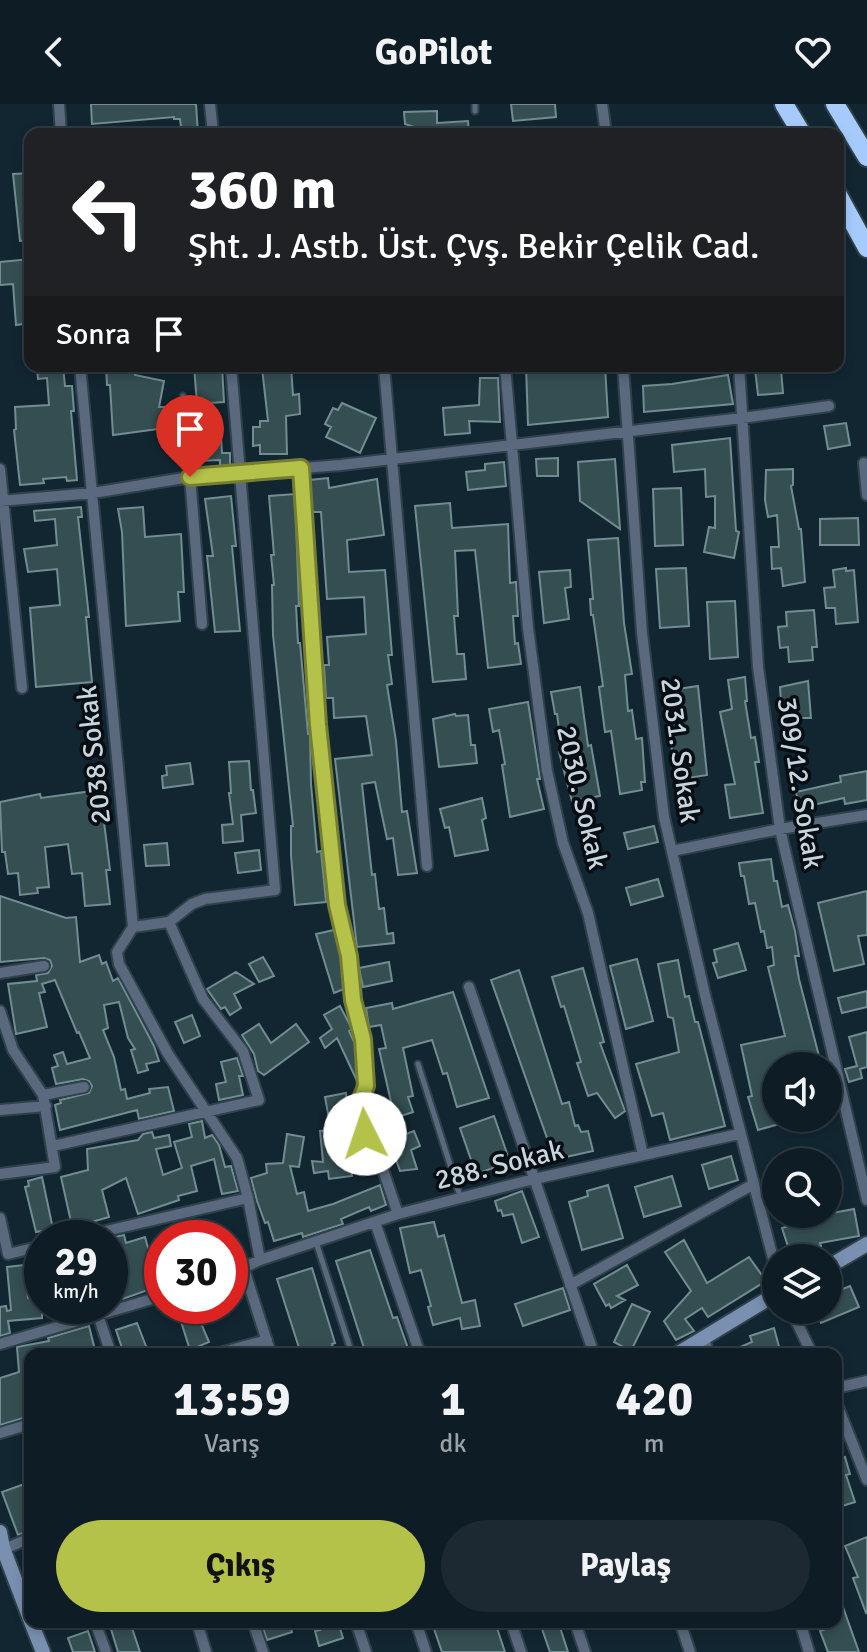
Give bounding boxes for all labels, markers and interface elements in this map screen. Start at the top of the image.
icon: back [32,30,76,74]
text: GoPilot [375,30,492,75]
icon: heart [791,30,835,74]
text: 360 m [188,155,336,224]
icon: left [56,160,160,264]
text: Şht. J. Astb. Üst. Çvş. Bekir Çelik Cad. [188,224,759,269]
icon: arrive [147,312,191,356]
text: Sonra [56,316,131,353]
pin [156,395,224,477]
icon: arrive [168,407,212,451]
street label: 2031. Sokak [653,675,707,825]
street label: 2038 Sokak [70,684,118,826]
street label: 309/12. Sokak [770,695,830,871]
street label: 2030. Sokak [549,722,615,872]
map controls [762,1052,842,1324]
button: sound [762,1052,842,1132]
position arrow [323,1092,407,1176]
street label: 288. Sokak [431,1133,567,1197]
button: search [762,1148,842,1228]
speed limit sign: 30 [144,1220,248,1324]
text: 29 [54,1237,98,1287]
button: layers [762,1244,842,1324]
text: km/h [53,1279,99,1304]
text: 13:59 [173,1370,291,1429]
text: 1 [440,1370,466,1429]
text: 420 [615,1370,693,1429]
text: Varış [204,1428,260,1460]
text: dk [440,1428,466,1460]
text: m [644,1428,665,1460]
button: Çıkış [56,1520,425,1612]
button: Paylaş [441,1520,810,1612]

